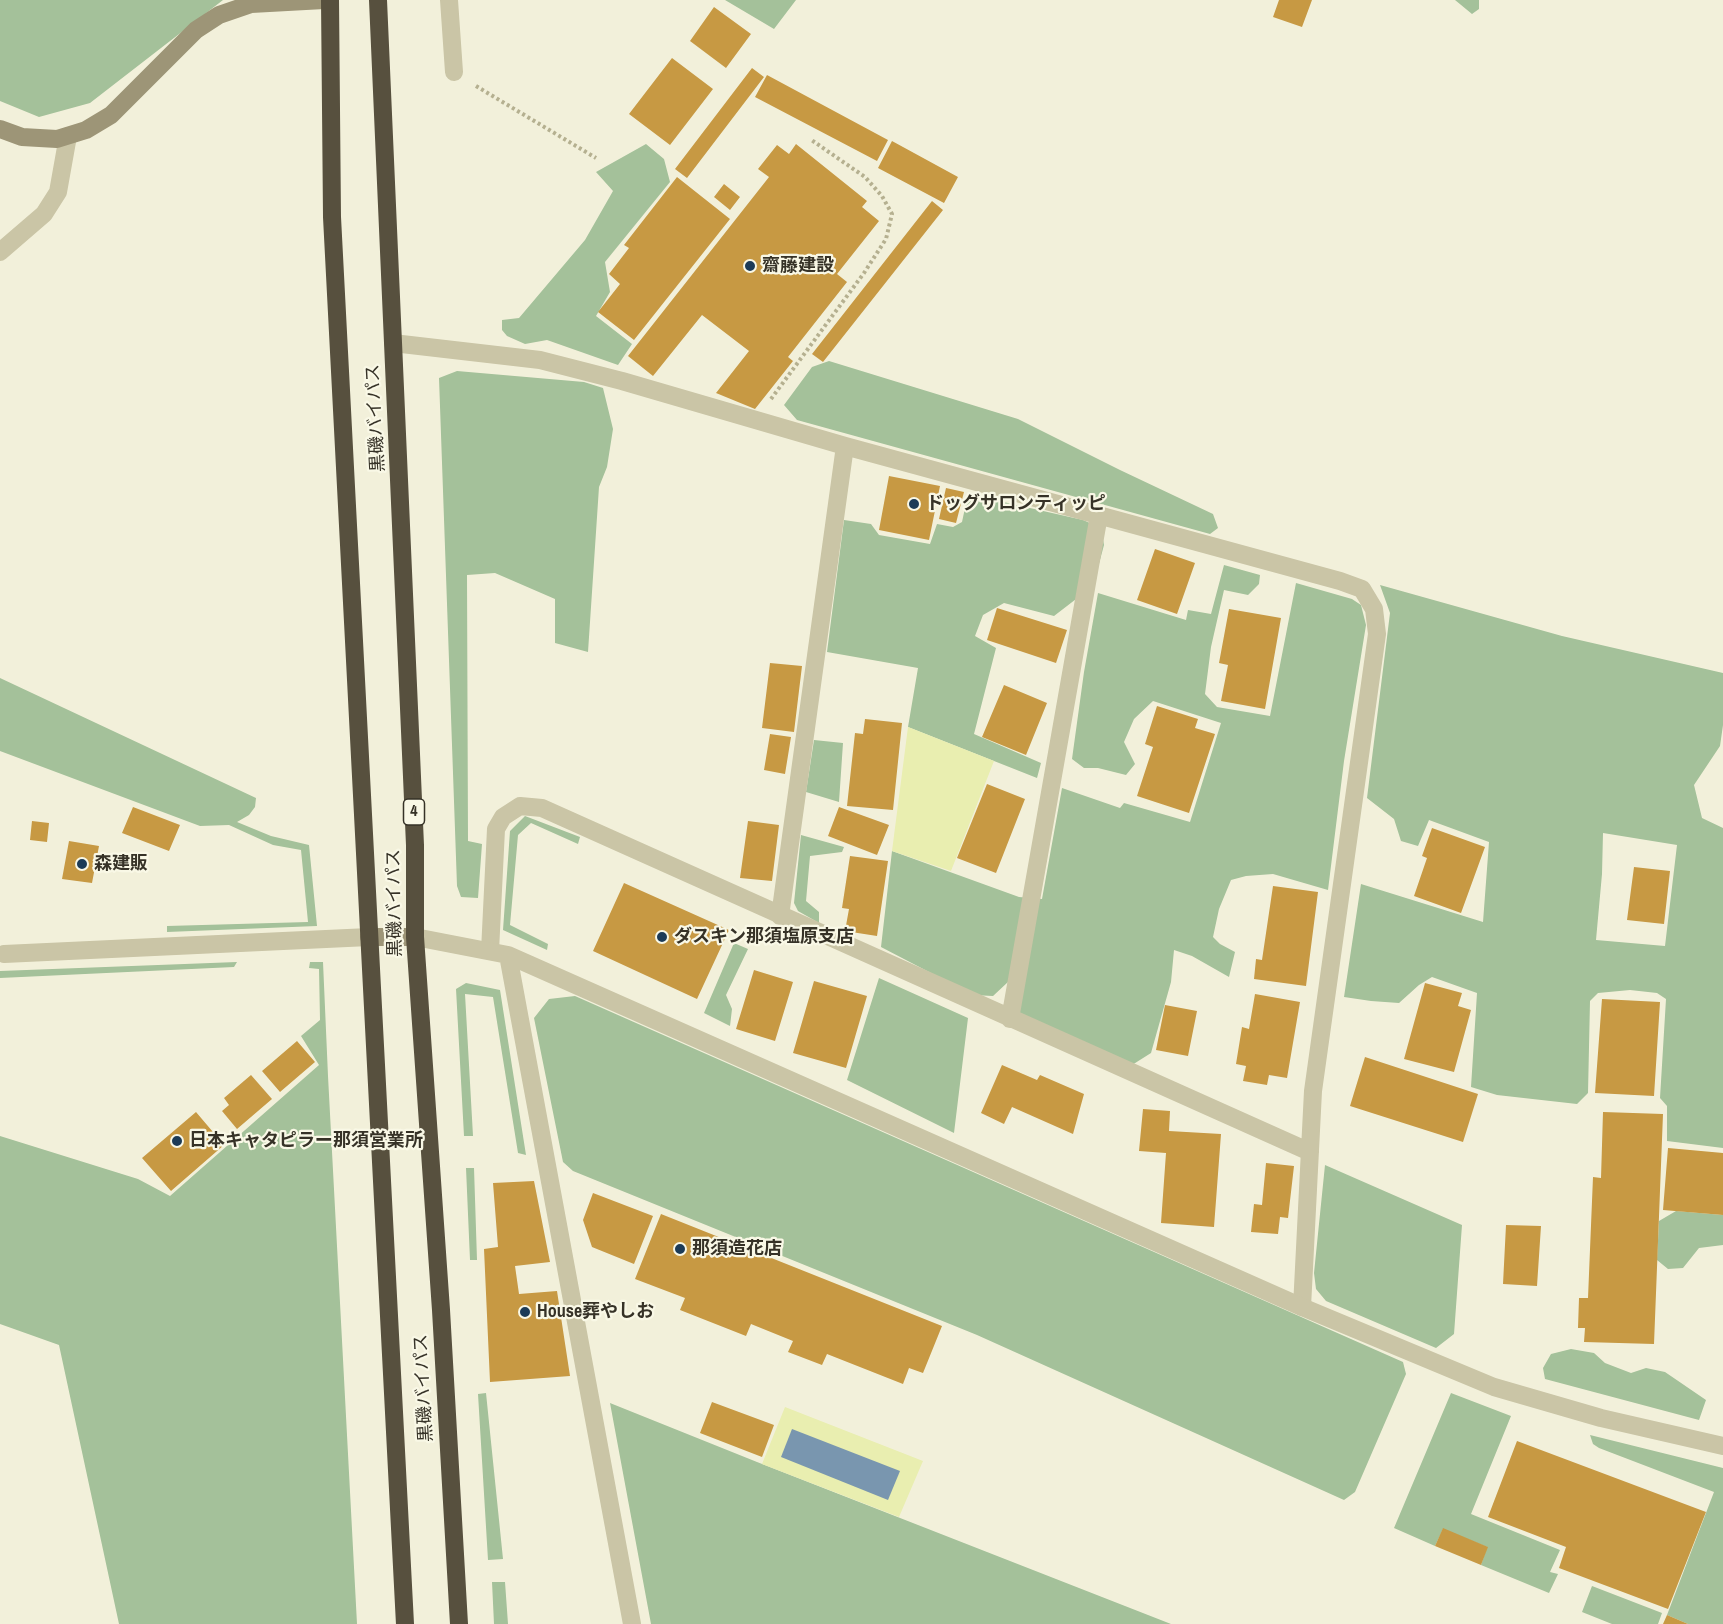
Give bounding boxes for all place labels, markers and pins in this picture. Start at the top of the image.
place label: 齋藤建設 [762,255,834,277]
marker: 齋藤建設 [743,259,757,273]
place label: ドッグサロンティッピ [926,493,1106,515]
marker: ドッグサロンティッピ [907,497,921,511]
place label: 森建販 [94,853,148,875]
marker: 森建販 [75,857,89,871]
place label: ダスキン那須塩原支店 [674,926,854,948]
marker: ダスキン那須塩原支店 [655,930,669,944]
place label: 日本キャタピラー那須営業所 [189,1130,423,1152]
marker: 日本キャタピラー那須営業所 [170,1134,184,1148]
place label: 那須造花店 [692,1238,782,1260]
marker: 那須造花店 [673,1242,687,1256]
place label: House葬やしお [537,1301,654,1323]
marker: House葬やしお [518,1305,532,1319]

